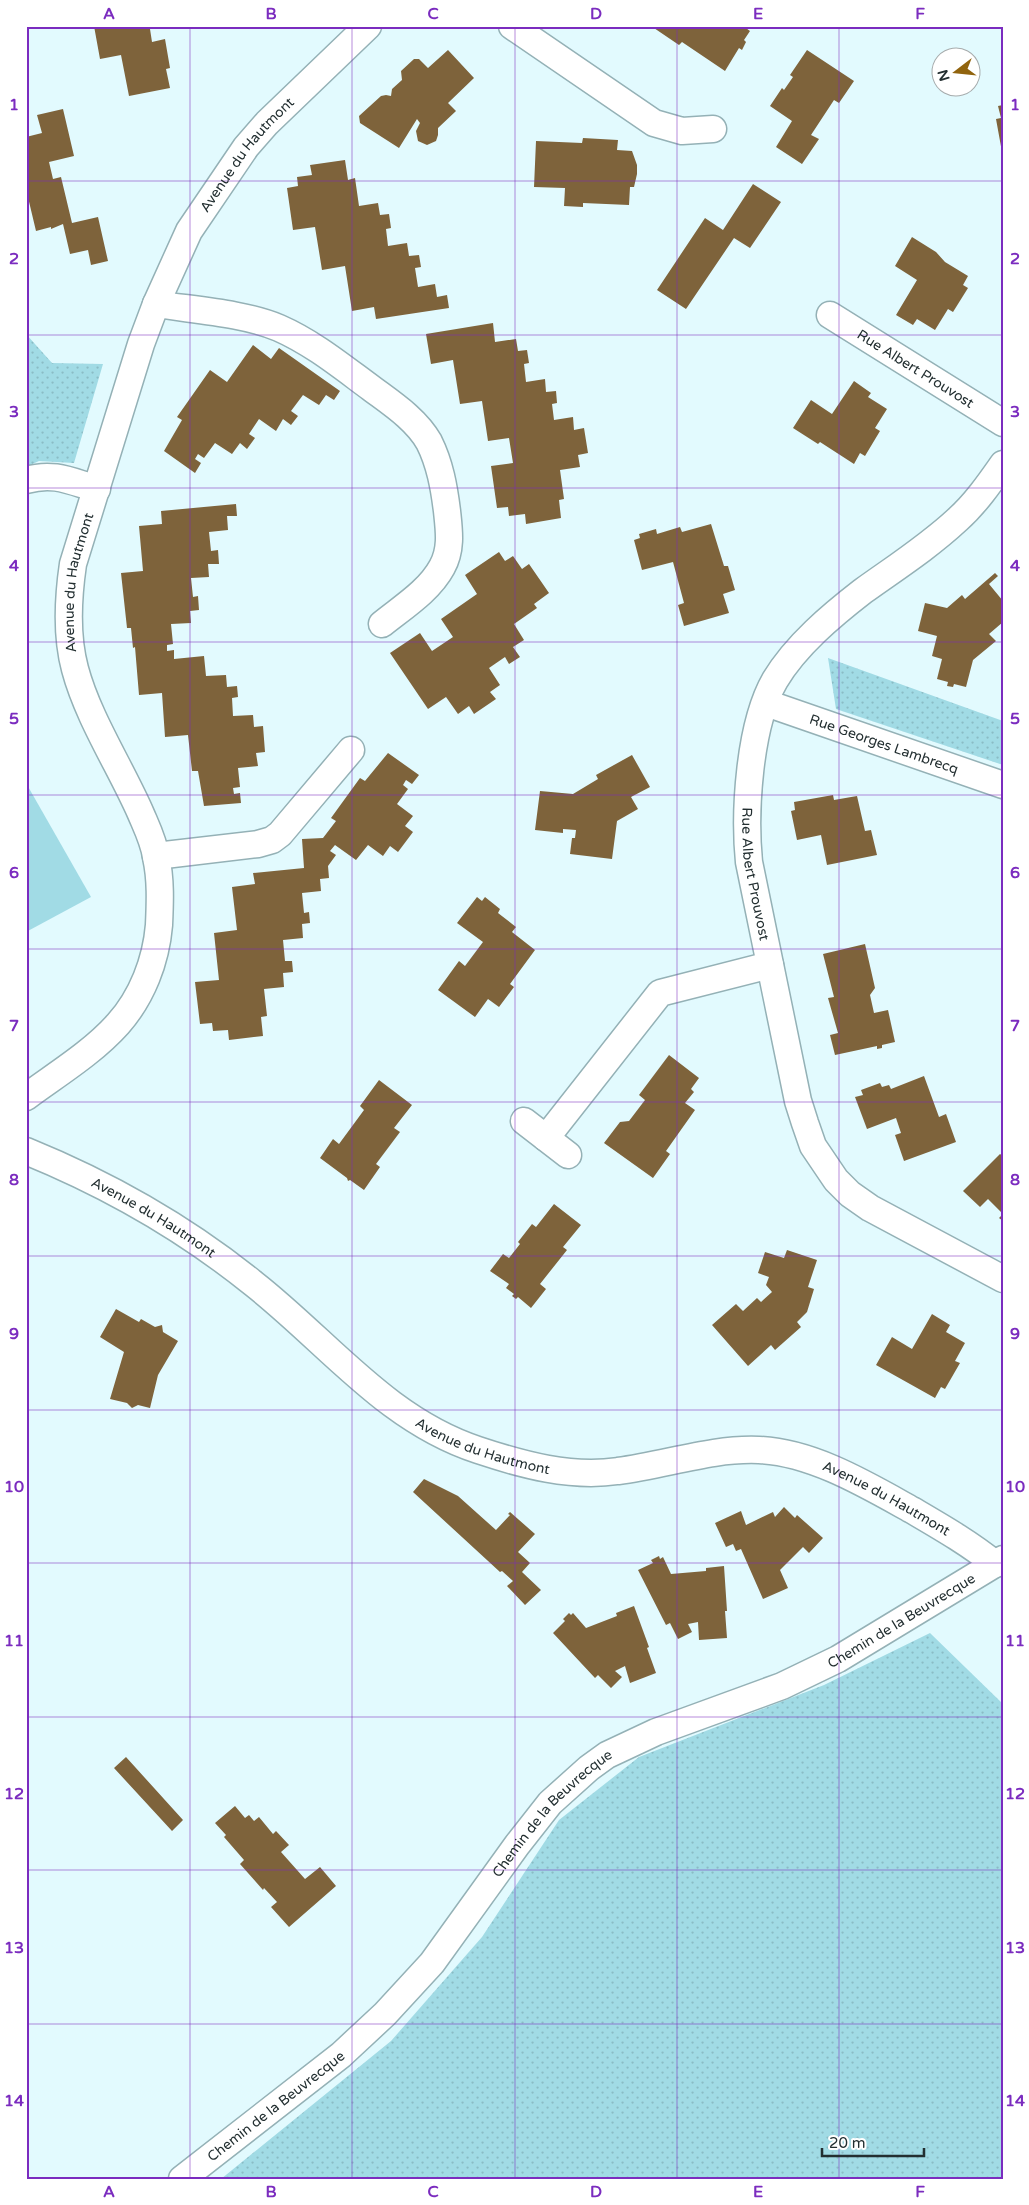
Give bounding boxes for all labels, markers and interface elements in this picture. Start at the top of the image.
text: A [103,4,115,24]
text: B [265,4,277,24]
text: C [427,4,439,24]
text: D [590,4,602,24]
text: E [753,4,763,24]
text: F [915,4,925,24]
north arrow [932,48,982,98]
text: N [934,68,954,83]
street label: Avenue du Hautmont [196,93,298,215]
text: 1 [9,95,19,115]
text: 1 [1010,95,1020,115]
text: 2 [9,249,19,269]
text: 2 [1010,249,1020,269]
street label: Rue Albert Prouvost [854,326,977,412]
text: 3 [9,402,19,422]
text: 3 [1010,402,1020,422]
street label: Avenue du Hautmont [61,510,98,654]
text: 4 [9,556,19,576]
text: 4 [1010,556,1020,576]
text: 5 [9,709,19,729]
text: 5 [1010,709,1020,729]
street label: Rue Georges Lambrecq [807,711,961,778]
street label: Rue Albert Prouvost [738,807,773,943]
text: 6 [9,863,19,883]
text: 6 [1010,863,1020,883]
text: 7 [9,1016,19,1036]
text: 7 [1010,1016,1020,1036]
text: 8 [9,1170,19,1190]
text: 8 [1010,1170,1020,1190]
street label: Avenue du Hautmont [88,1174,220,1262]
text: 9 [9,1324,19,1344]
text: 9 [1010,1324,1020,1344]
street label: Avenue du Hautmont [412,1414,552,1478]
street label: Avenue du Hautmont [820,1458,954,1540]
text: 10 [4,1477,24,1497]
text: 10 [1005,1477,1025,1497]
street label: Chemin de la Beuvrecque [825,1570,978,1672]
text: 11 [4,1631,24,1651]
text: 11 [1005,1631,1025,1651]
street label: Chemin de la Beuvrecque [489,1746,615,1881]
text: 12 [4,1784,24,1804]
text: 12 [1005,1784,1025,1804]
text: 13 [4,1938,24,1958]
text: 13 [1005,1938,1025,1958]
street label: Chemin de la Beuvrecque [204,2047,348,2165]
text: 14 [4,2091,24,2111]
text: 14 [1005,2091,1025,2111]
scale bar [822,2125,924,2157]
text: 20 m [829,2134,866,2152]
text: A [103,2182,115,2202]
text: B [265,2182,277,2202]
text: C [427,2182,439,2202]
text: D [590,2182,602,2202]
text: E [753,2182,763,2202]
text: F [915,2182,925,2202]

